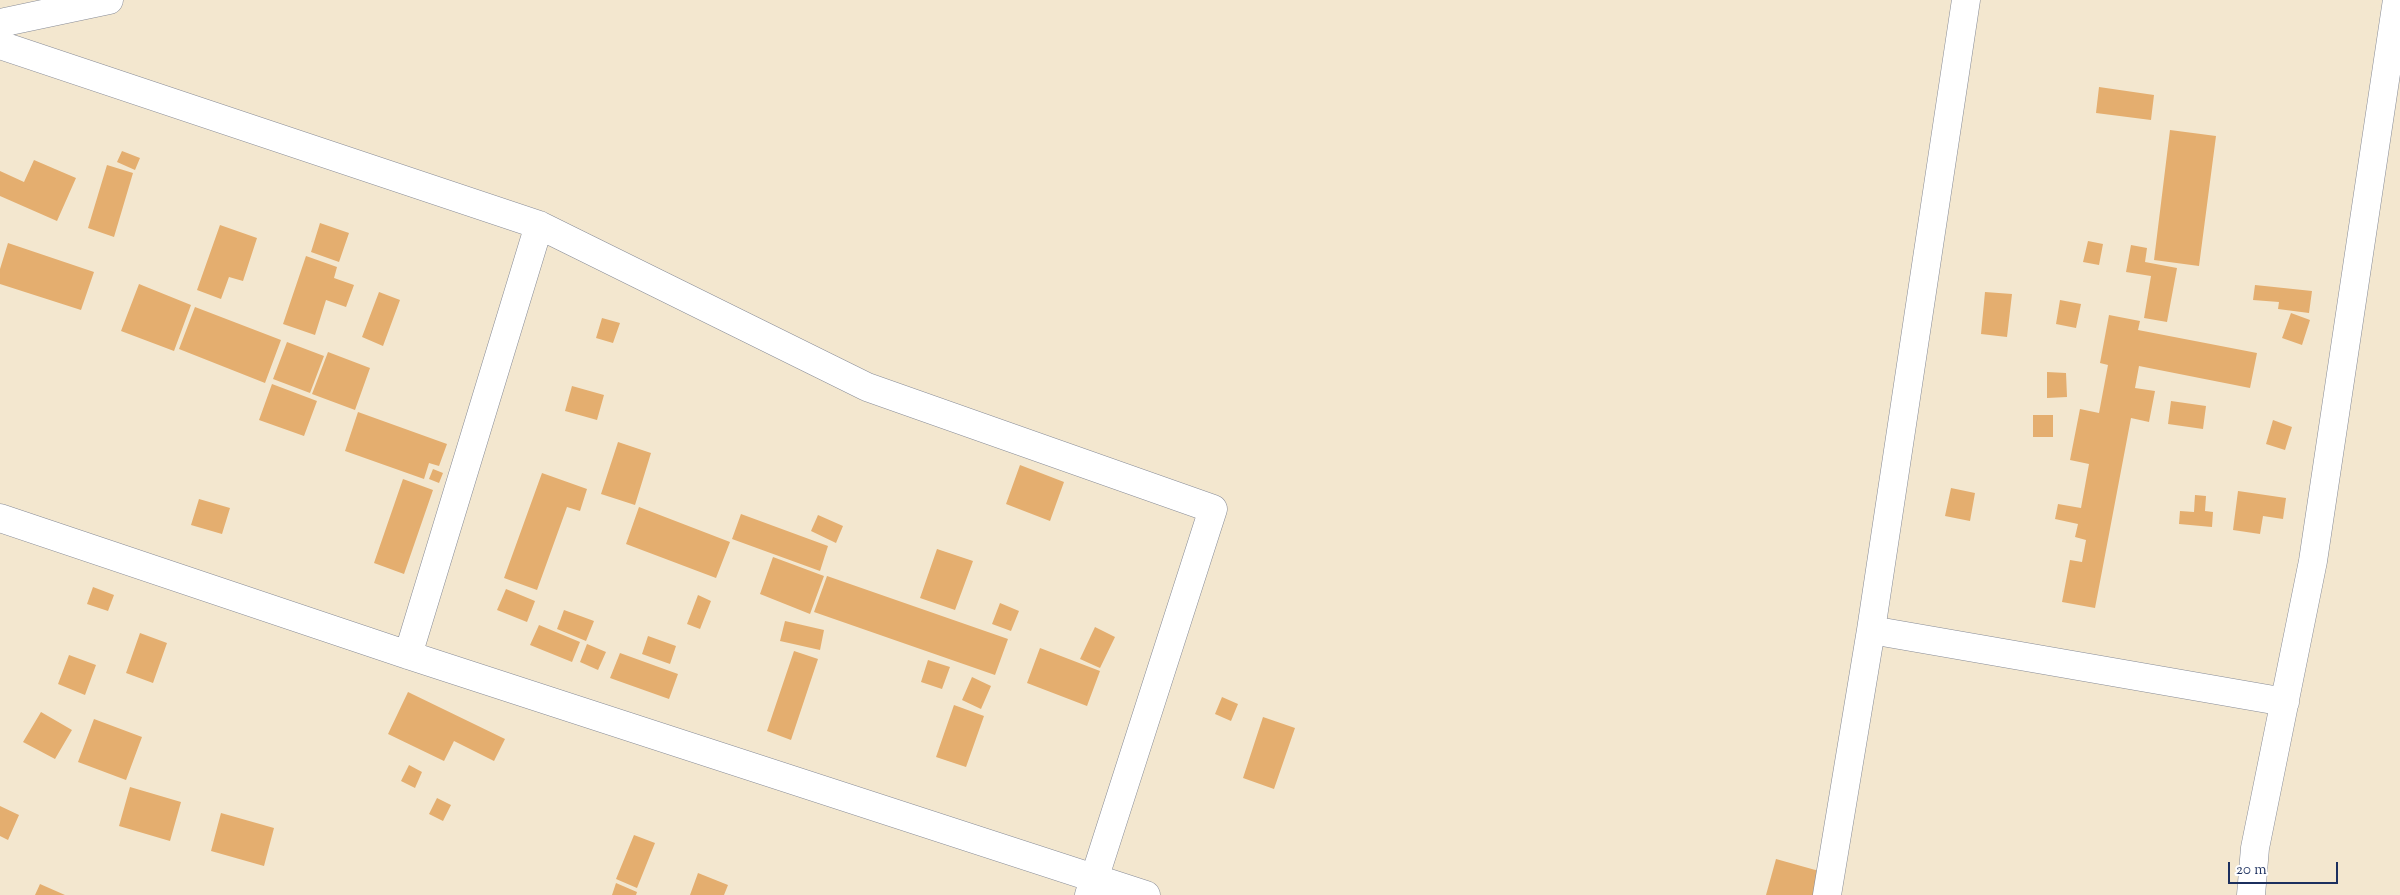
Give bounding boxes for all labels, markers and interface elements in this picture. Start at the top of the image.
scale bar [2230,852,2340,884]
text: 20 m [2236,860,2267,881]

